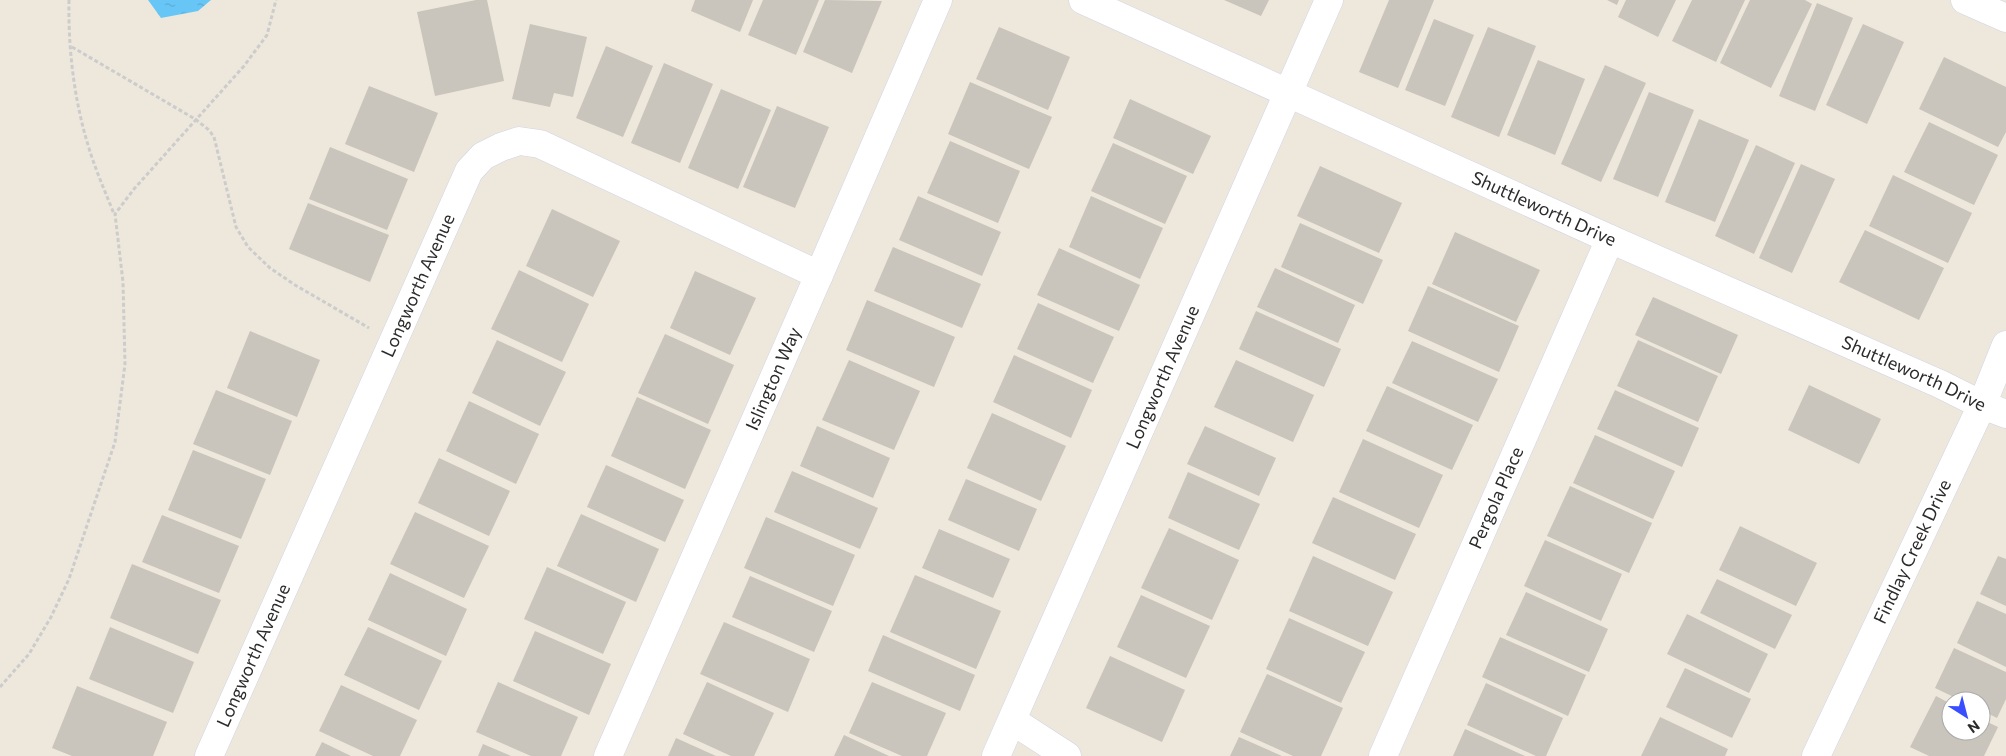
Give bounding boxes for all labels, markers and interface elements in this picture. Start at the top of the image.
street label: Shuttleworth Drive [1468,166,1620,250]
street label: Longworth Avenue [376,210,459,360]
street label: Longworth Avenue [1121,302,1203,452]
street label: Islington Way [740,323,805,433]
street label: Shuttleworth Drive [1839,330,1990,415]
street label: Pergola Place [1463,443,1527,552]
street label: Findlay Creek Drive [1868,475,1955,627]
street label: Longworth Avenue [211,580,294,730]
north arrow [1941,691,1991,741]
text: N [1965,717,1983,737]

